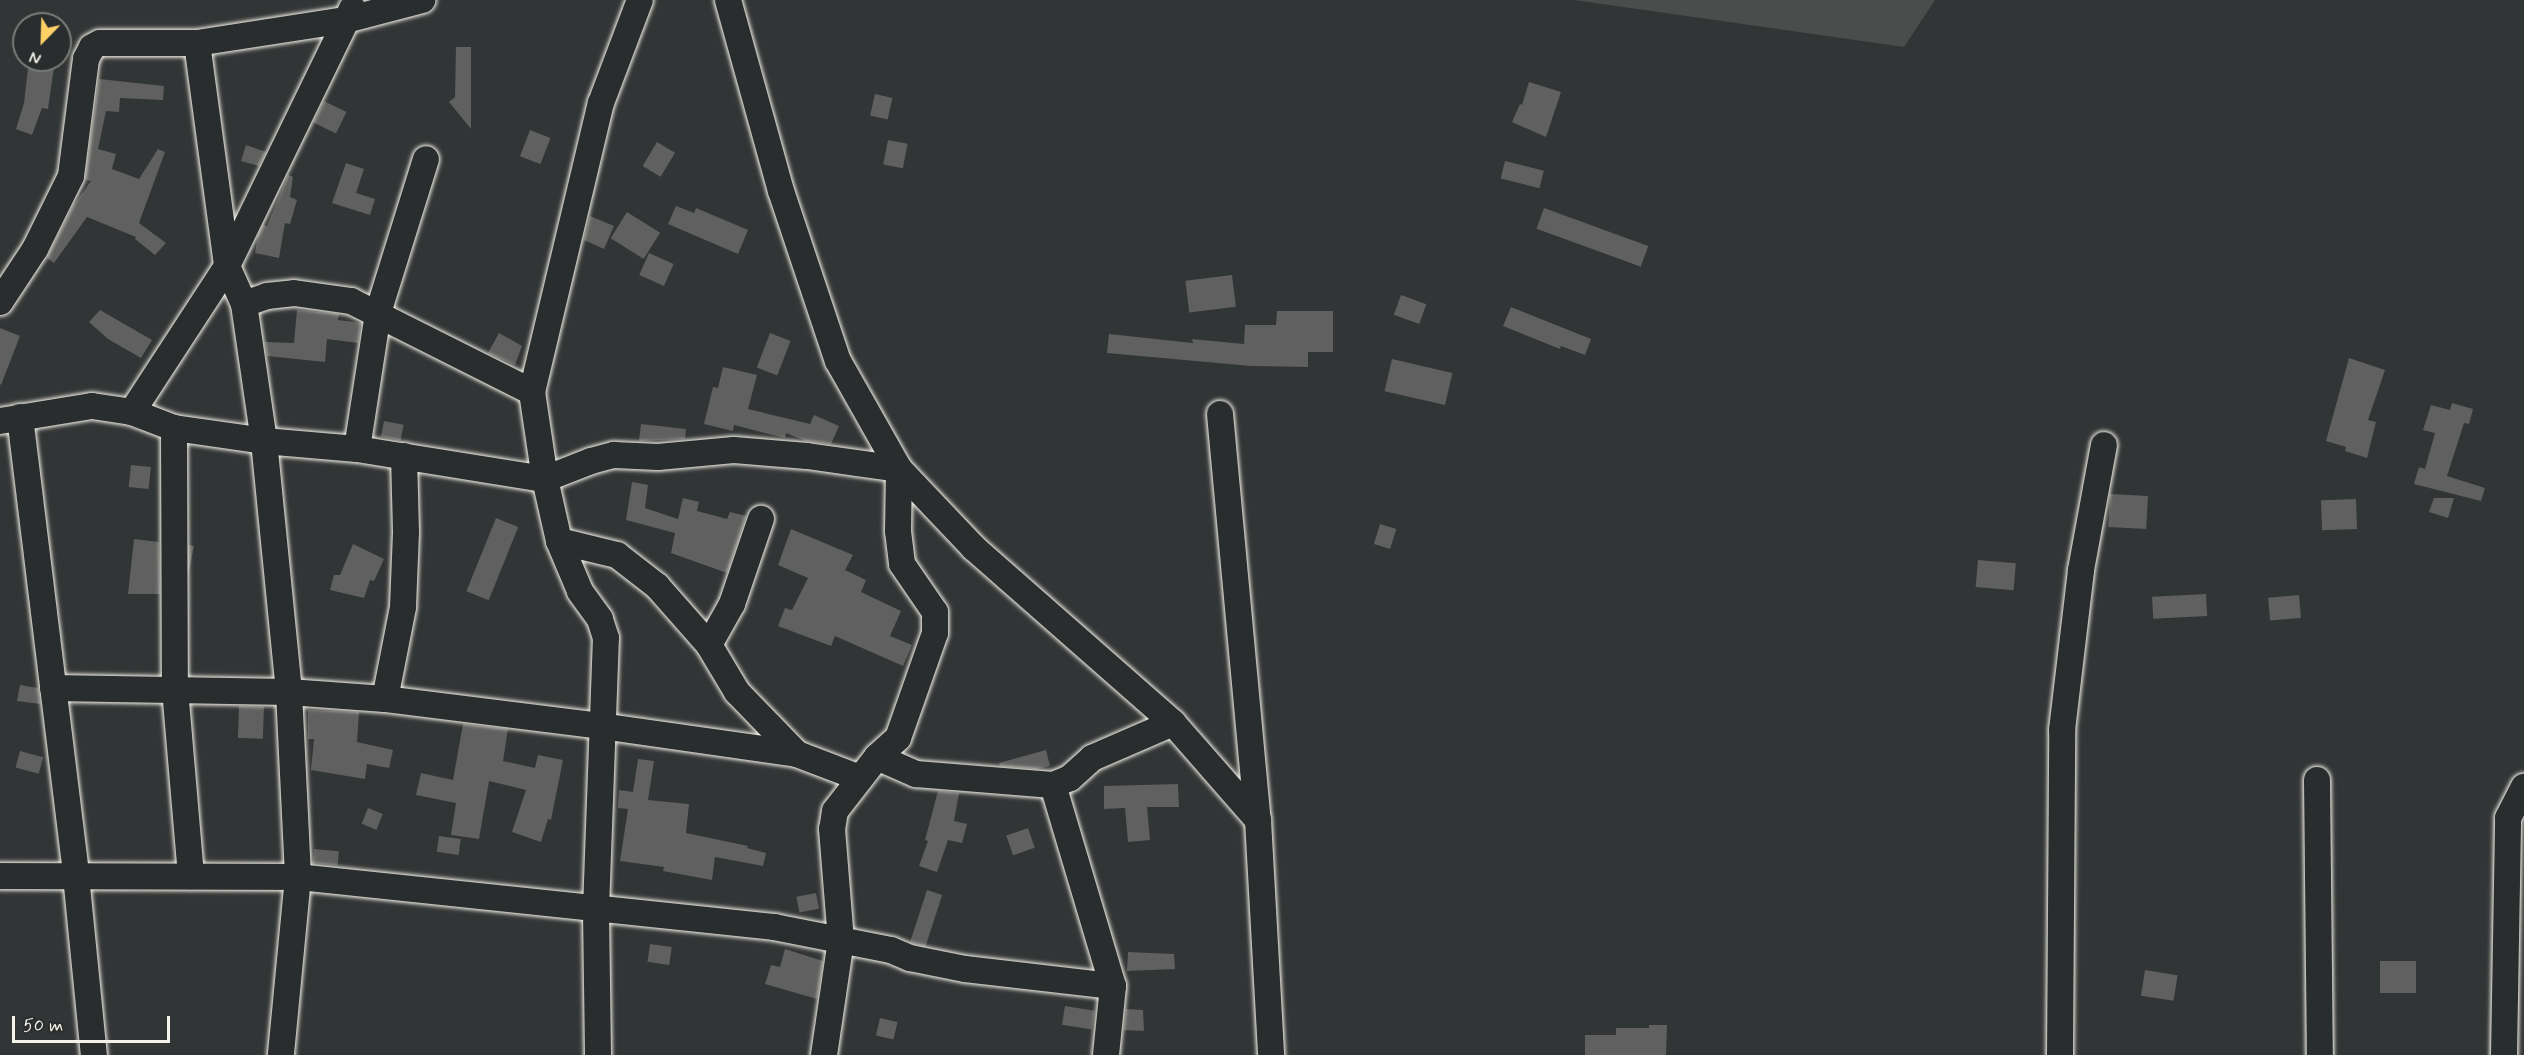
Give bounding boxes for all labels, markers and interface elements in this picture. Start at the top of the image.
north arrow [12,12,72,72]
text: N [27,45,45,69]
scale bar [15,1004,172,1042]
text: 50 m [23,1014,63,1038]

